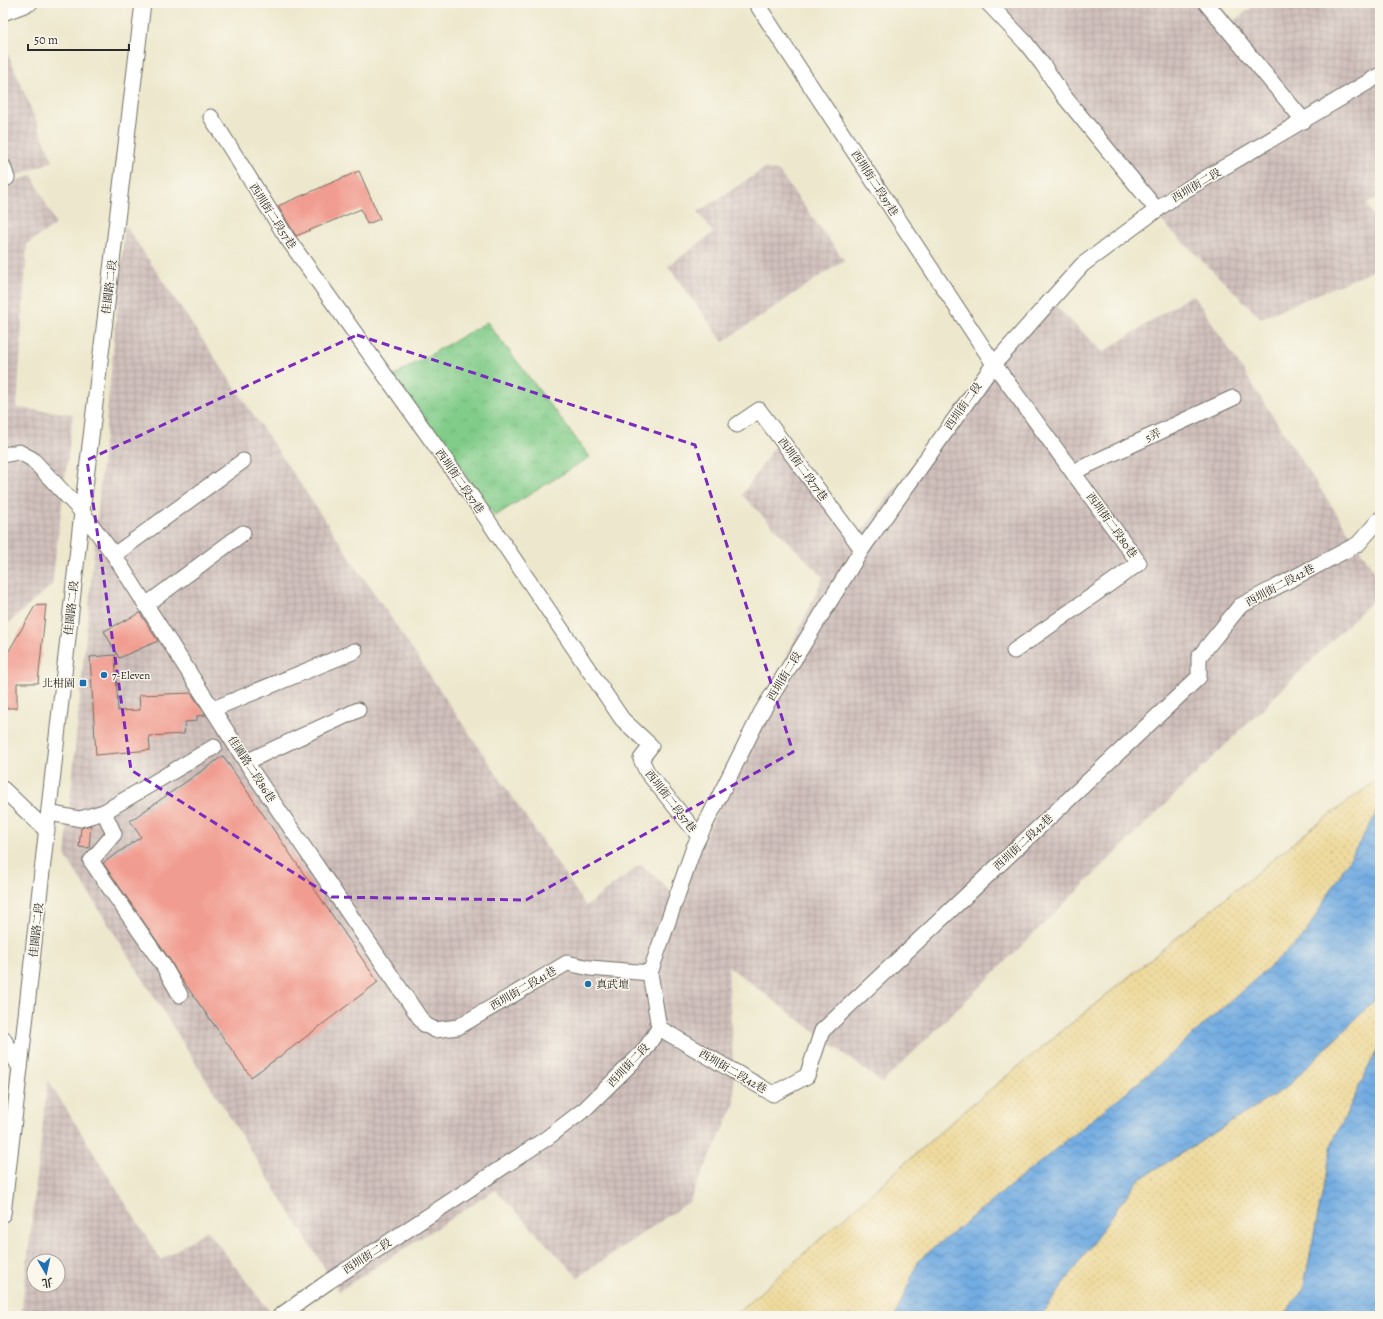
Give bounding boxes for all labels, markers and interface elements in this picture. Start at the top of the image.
scale bar [28,26,129,52]
text: 50 m [34,32,58,48]
street label: 西圳街二段97巷 [848,147,901,219]
street label: 西圳街二段 [1169,165,1224,206]
street label: 西圳街二段57巷 [246,181,299,252]
street label: 佳園路二段 [99,259,120,315]
street label: 西圳街二段 [941,379,985,433]
street label: 5弄 [1143,425,1164,446]
street label: 西圳街二段77巷 [774,434,831,504]
street label: 西圳街二段57巷 [432,446,487,516]
street label: 西圳街二段80巷 [1083,490,1140,561]
street label: 西圳街二段42巷 [1243,561,1317,610]
street label: 佳園路二段 [61,580,82,636]
street label: 西圳街二段 [764,649,805,704]
place label: 7-Eleven [112,668,150,683]
marker: 7-Eleven [99,670,109,680]
place label: 北柑園 [42,676,75,691]
marker: 北柑園 [78,678,88,688]
street label: 佳園路二段86巷 [224,733,279,805]
street label: 西圳街二段57巷 [641,767,700,836]
street label: 西圳街二段42巷 [990,811,1056,874]
street label: 佳園路二段 [26,902,47,958]
street label: 西圳街二段41巷 [487,963,559,1014]
place label: 真武壇 [596,977,629,992]
marker: 真武壇 [583,979,593,989]
street label: 西圳街二段 [604,1040,653,1091]
street label: 西圳街二段42巷 [696,1046,770,1097]
street label: 西圳街二段 [340,1235,394,1278]
north arrow [26,1253,66,1293]
text: 北 [41,1274,54,1291]

